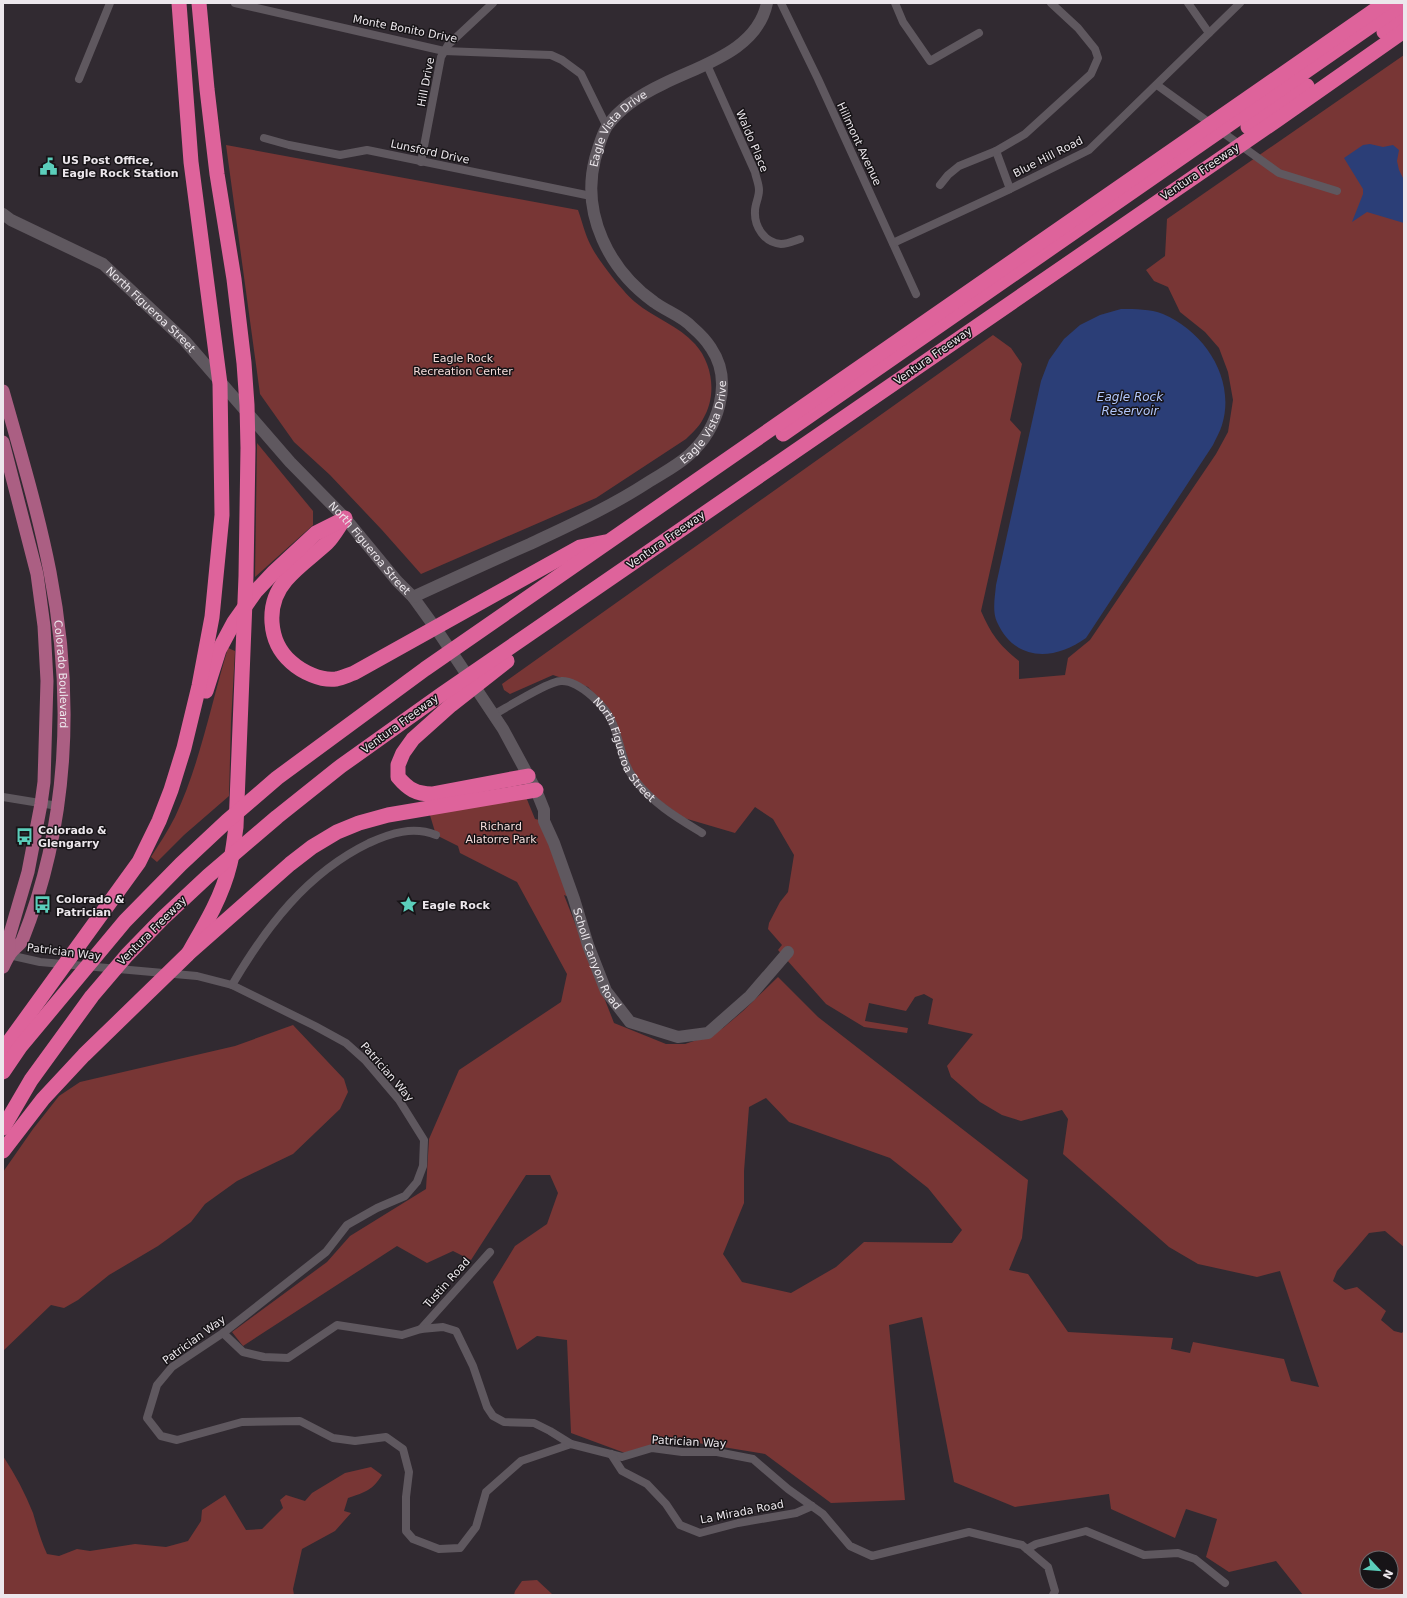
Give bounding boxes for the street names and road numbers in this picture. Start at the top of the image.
street label: Monte Bonito Drive [352,13,458,46]
street label: Hill Drive [415,56,437,108]
street label: Eagle Vista Drive [587,87,649,168]
street label: Hillmont Avenue [834,100,884,188]
street label: Waldo Place [733,108,771,174]
street label: Blue Hill Road [1011,134,1085,180]
street label: Lunsford Drive [389,137,471,167]
street label: Ventura Freeway [1158,141,1242,203]
street label: North Figueroa Street [104,264,199,355]
street label: Ventura Freeway [892,324,975,388]
street label: Eagle Vista Drive [677,380,729,467]
street label: North Figueroa Street [326,499,414,598]
street label: Ventura Freeway [625,508,708,572]
street label: Colorado Boulevard [51,619,71,728]
street label: Ventura Freeway [359,691,441,756]
street label: North Figueroa Street [590,695,658,805]
street label: Ventura Freeway [115,894,189,968]
street label: Scholl Canyon Road [571,906,624,1012]
street label: Patrician Way [26,941,102,963]
street label: Patrician Way [358,1040,417,1105]
street label: Tustin Road [420,1255,473,1312]
street label: Patrician Way [160,1313,228,1367]
street label: Patrician Way [651,1434,727,1450]
street label: La Mirada Road [699,1498,785,1526]

